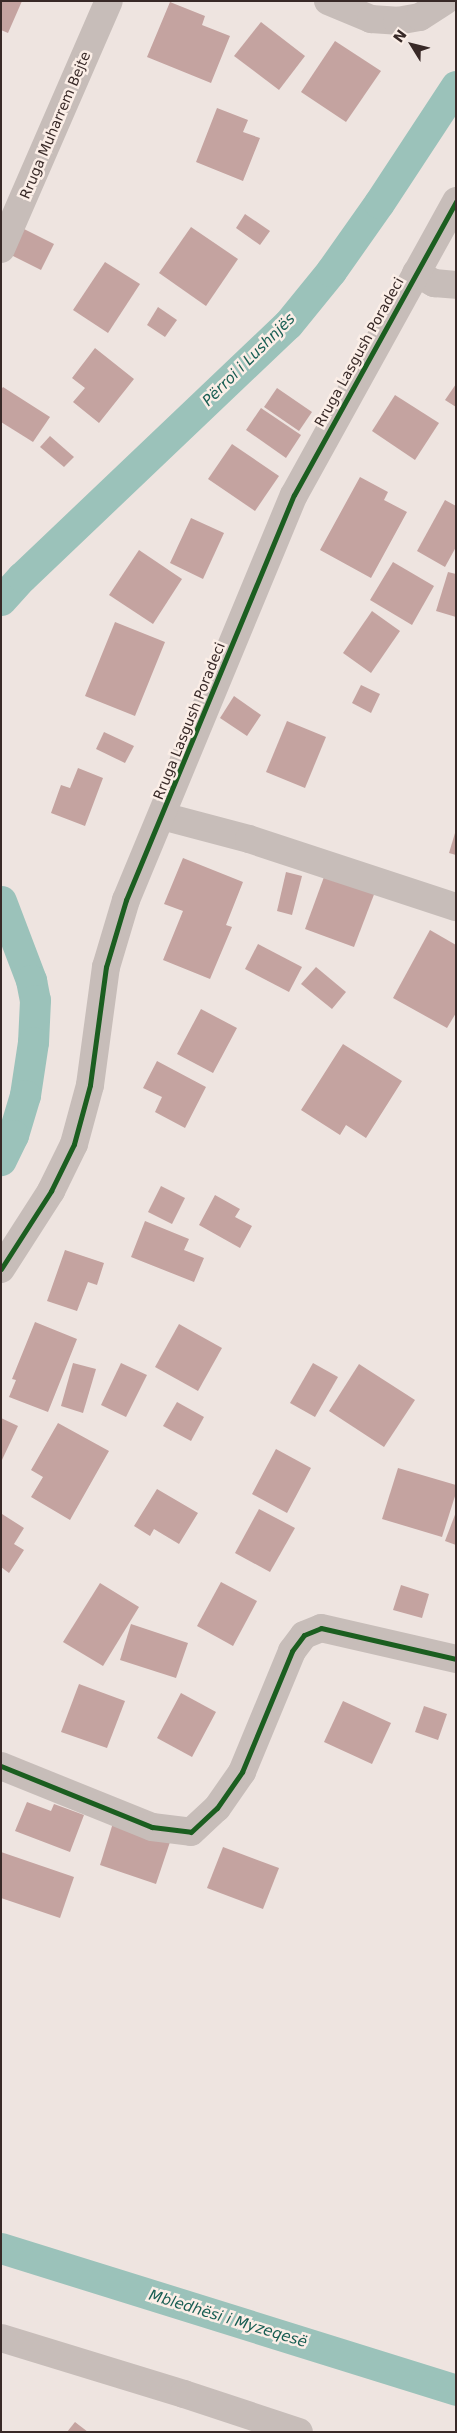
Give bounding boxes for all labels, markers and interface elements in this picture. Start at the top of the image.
north arrow [387,20,437,70]
text: N [390,27,410,46]
street label: Rruga Muharrem Bejte [16,49,94,201]
street label: Rruga Lasgush Poradeci [311,274,407,430]
water label: Përroi i Lushnjës [199,310,299,410]
street label: Rruga Lasgush Poradeci [150,640,228,802]
water label: Mbledhësi i Myzeqesë [147,2286,309,2352]

